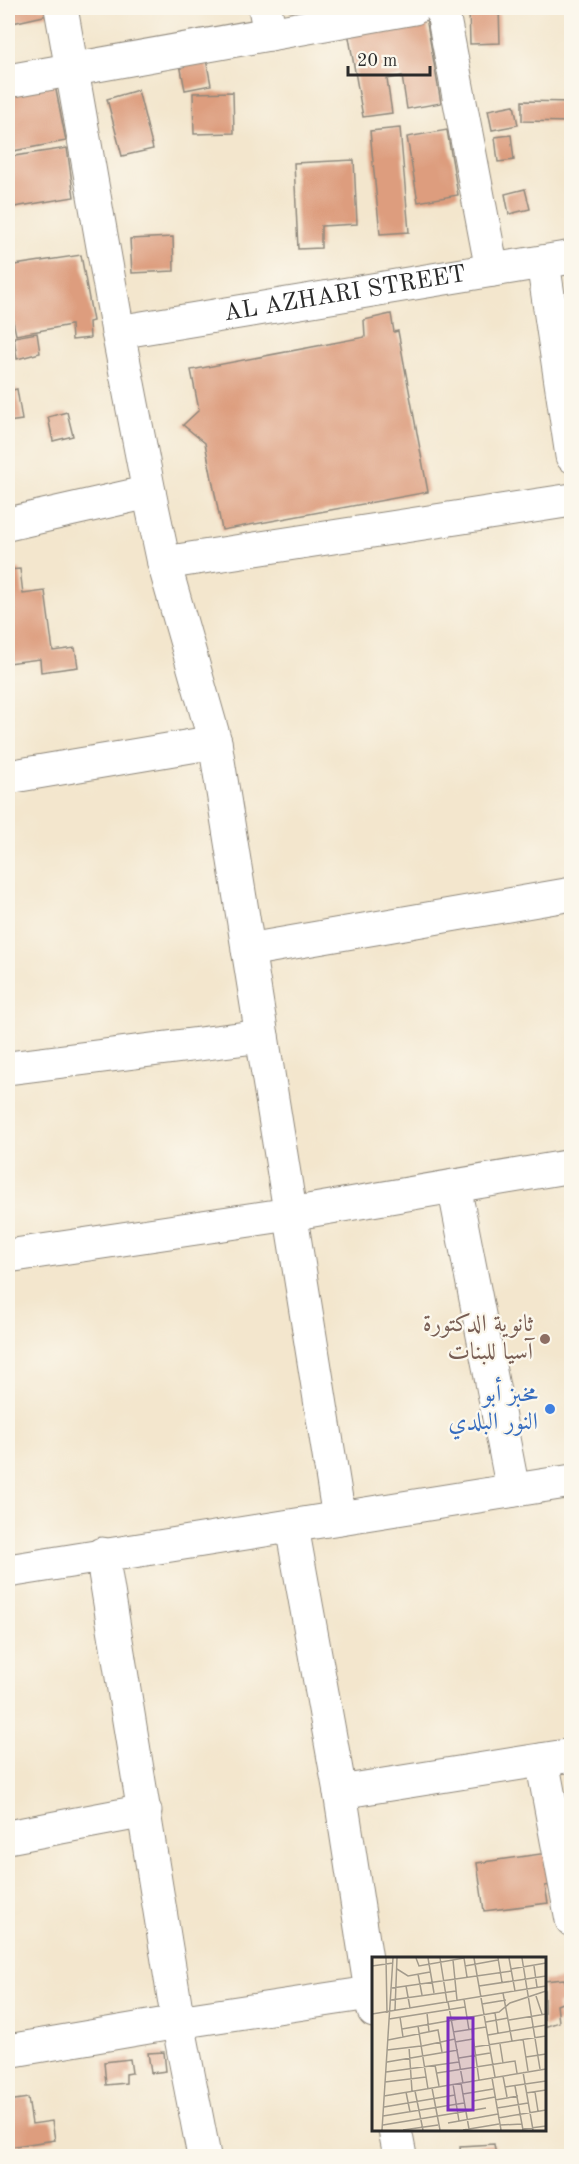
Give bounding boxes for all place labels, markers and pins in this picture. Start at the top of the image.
place label: ثانوية الدكتورة آسيا للبنات [423,1312,536,1365]
marker: ثانوية الدكتورة آسيا للبنات [538,1332,552,1346]
place label: مخبز أبو النور البلدي [448,1376,538,1440]
marker: مخبز أبو النور البلدي [543,1402,557,1416]

